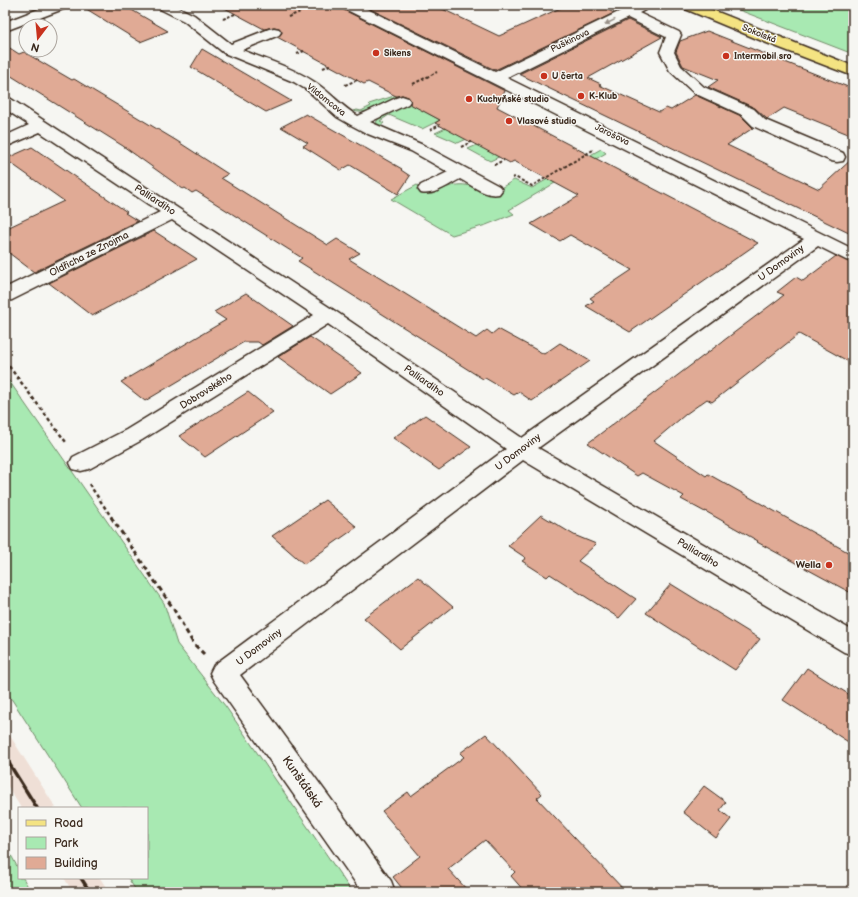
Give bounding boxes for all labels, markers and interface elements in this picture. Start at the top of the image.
north arrow [18,18,58,58]
one-way arrow [604,19,615,25]
street label: Sokolská [740,22,778,46]
street label: Puškinova [549,27,591,55]
text: N [30,40,41,55]
marker: Sikens [371,48,381,58]
place label: Sikens [384,48,411,59]
marker: Intermobil sro [721,51,731,61]
place label: Intermobil sro [734,51,792,62]
marker: U čerta [539,71,549,81]
place label: U čerta [552,71,583,82]
street label: Vildomcova [304,81,348,119]
marker: K-Klub [576,91,586,101]
place label: K-Klub [589,91,618,102]
marker: Kuchyňské studio [464,94,474,104]
place label: Kuchyňské studio [477,94,549,105]
marker: Vlasové studio [504,116,514,126]
place label: Vlasové studio [517,116,576,127]
street label: Jarošova [593,122,631,148]
street label: Palliardiho [132,182,178,218]
street label: Oldřicha ze Znojma [47,229,131,279]
street label: U Domoviny [756,242,807,284]
street label: Palliardiho [401,363,447,399]
street label: Dobrovského [178,370,235,412]
street label: U Domoviny [493,431,544,473]
street label: Palliardiho [675,536,721,570]
place label: Wella [796,559,821,571]
marker: Wella [824,560,834,570]
street label: U Domoviny [234,626,285,668]
street label: Kunštátská [279,753,325,811]
legend [18,807,148,879]
text: Road [54,816,83,831]
text: Park [54,836,78,851]
text: Building [54,856,98,871]

